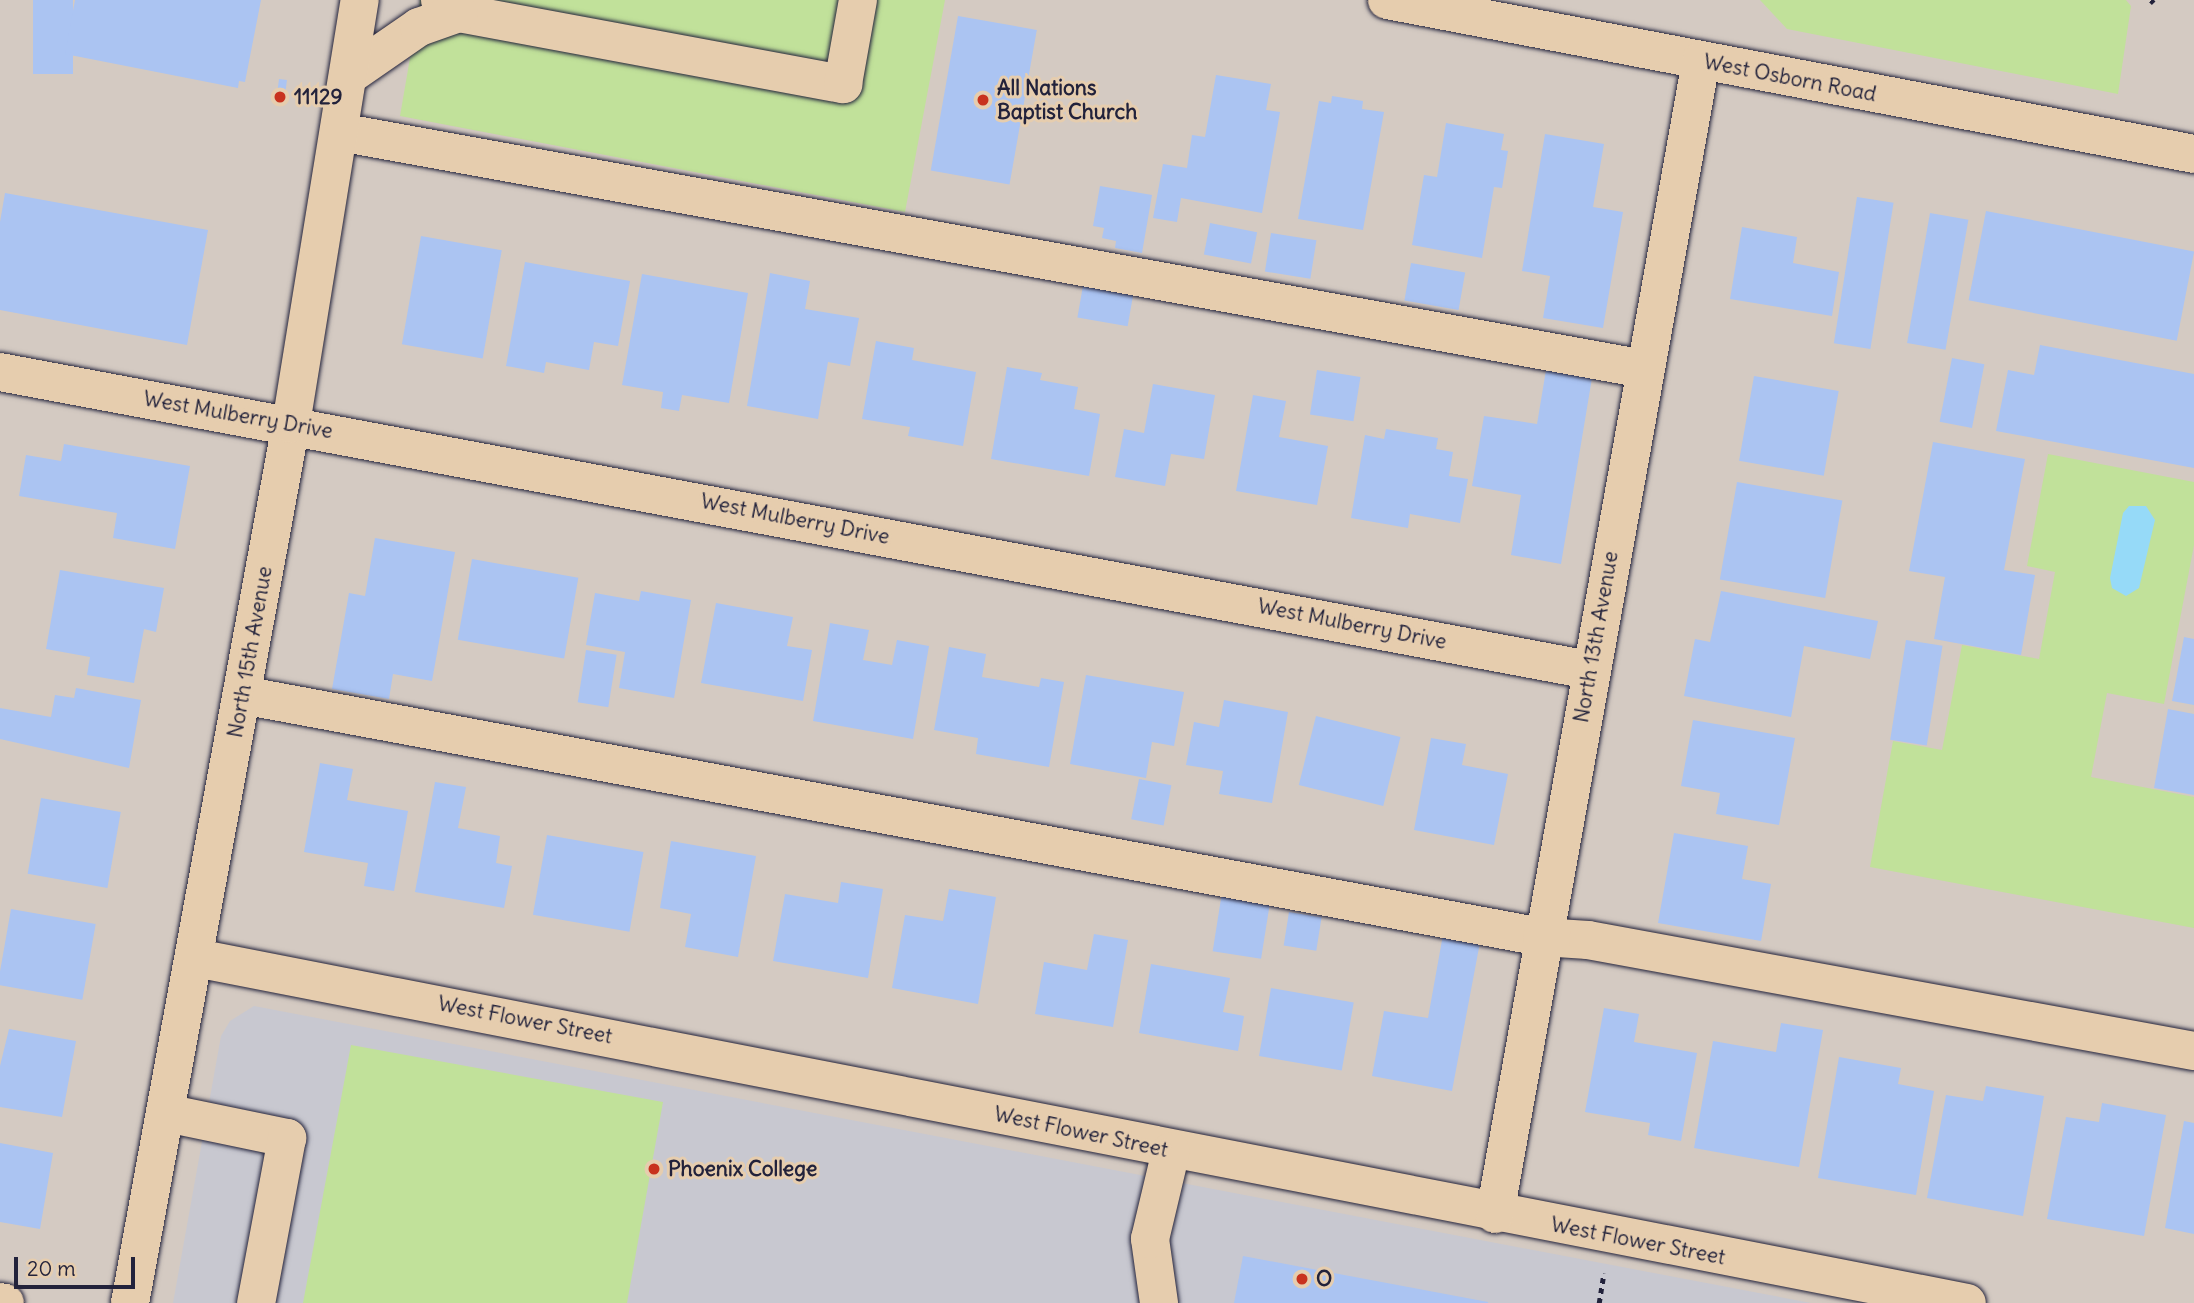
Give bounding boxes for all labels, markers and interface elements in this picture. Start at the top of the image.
street label: West Osborn Road [1701,49,1879,107]
place label: All Nations Baptist Church [997,75,1137,125]
place label: 11129 [294,84,343,110]
marker: 11129 [272,89,288,105]
marker: All Nations Baptist Church [975,92,991,108]
street label: West Mulberry Drive [141,386,335,444]
street label: West Mulberry Drive [698,488,892,550]
street label: North 13th Avenue [1569,549,1623,725]
street label: North 15th Avenue [222,564,278,740]
street label: West Mulberry Drive [1255,593,1449,655]
street label: West Flower Street [436,991,614,1049]
street label: West Flower Street [992,1101,1170,1163]
place label: Phoenix College [668,1156,817,1182]
marker: Phoenix College [646,1161,662,1177]
street label: West Flower Street [1549,1212,1727,1270]
scale bar [18,1244,138,1288]
text: 20 m [27,1255,76,1282]
place label: O [1316,1266,1332,1292]
marker: O [1294,1271,1310,1287]

